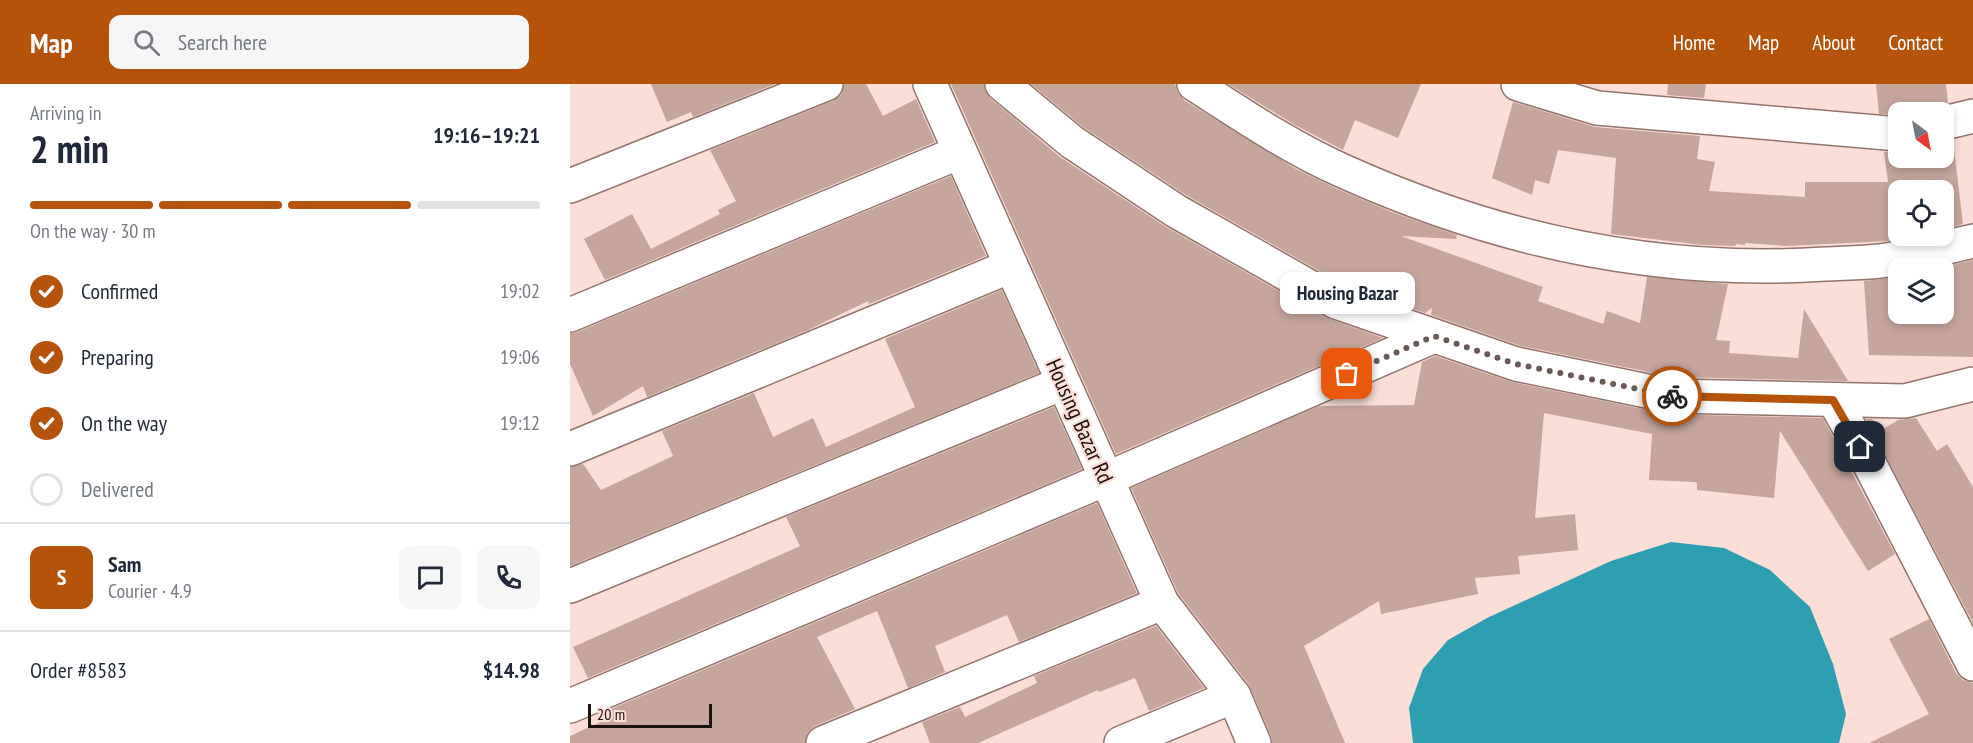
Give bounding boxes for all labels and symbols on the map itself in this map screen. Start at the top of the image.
north arrow [1888,102,1954,168]
callout: Housing Bazar [1280,272,1414,314]
pin [1321,348,1372,399]
street label: Housing Bazar Rd [1040,354,1120,488]
courier [1642,366,1702,426]
pin [1834,421,1885,472]
scale bar [588,701,712,728]

